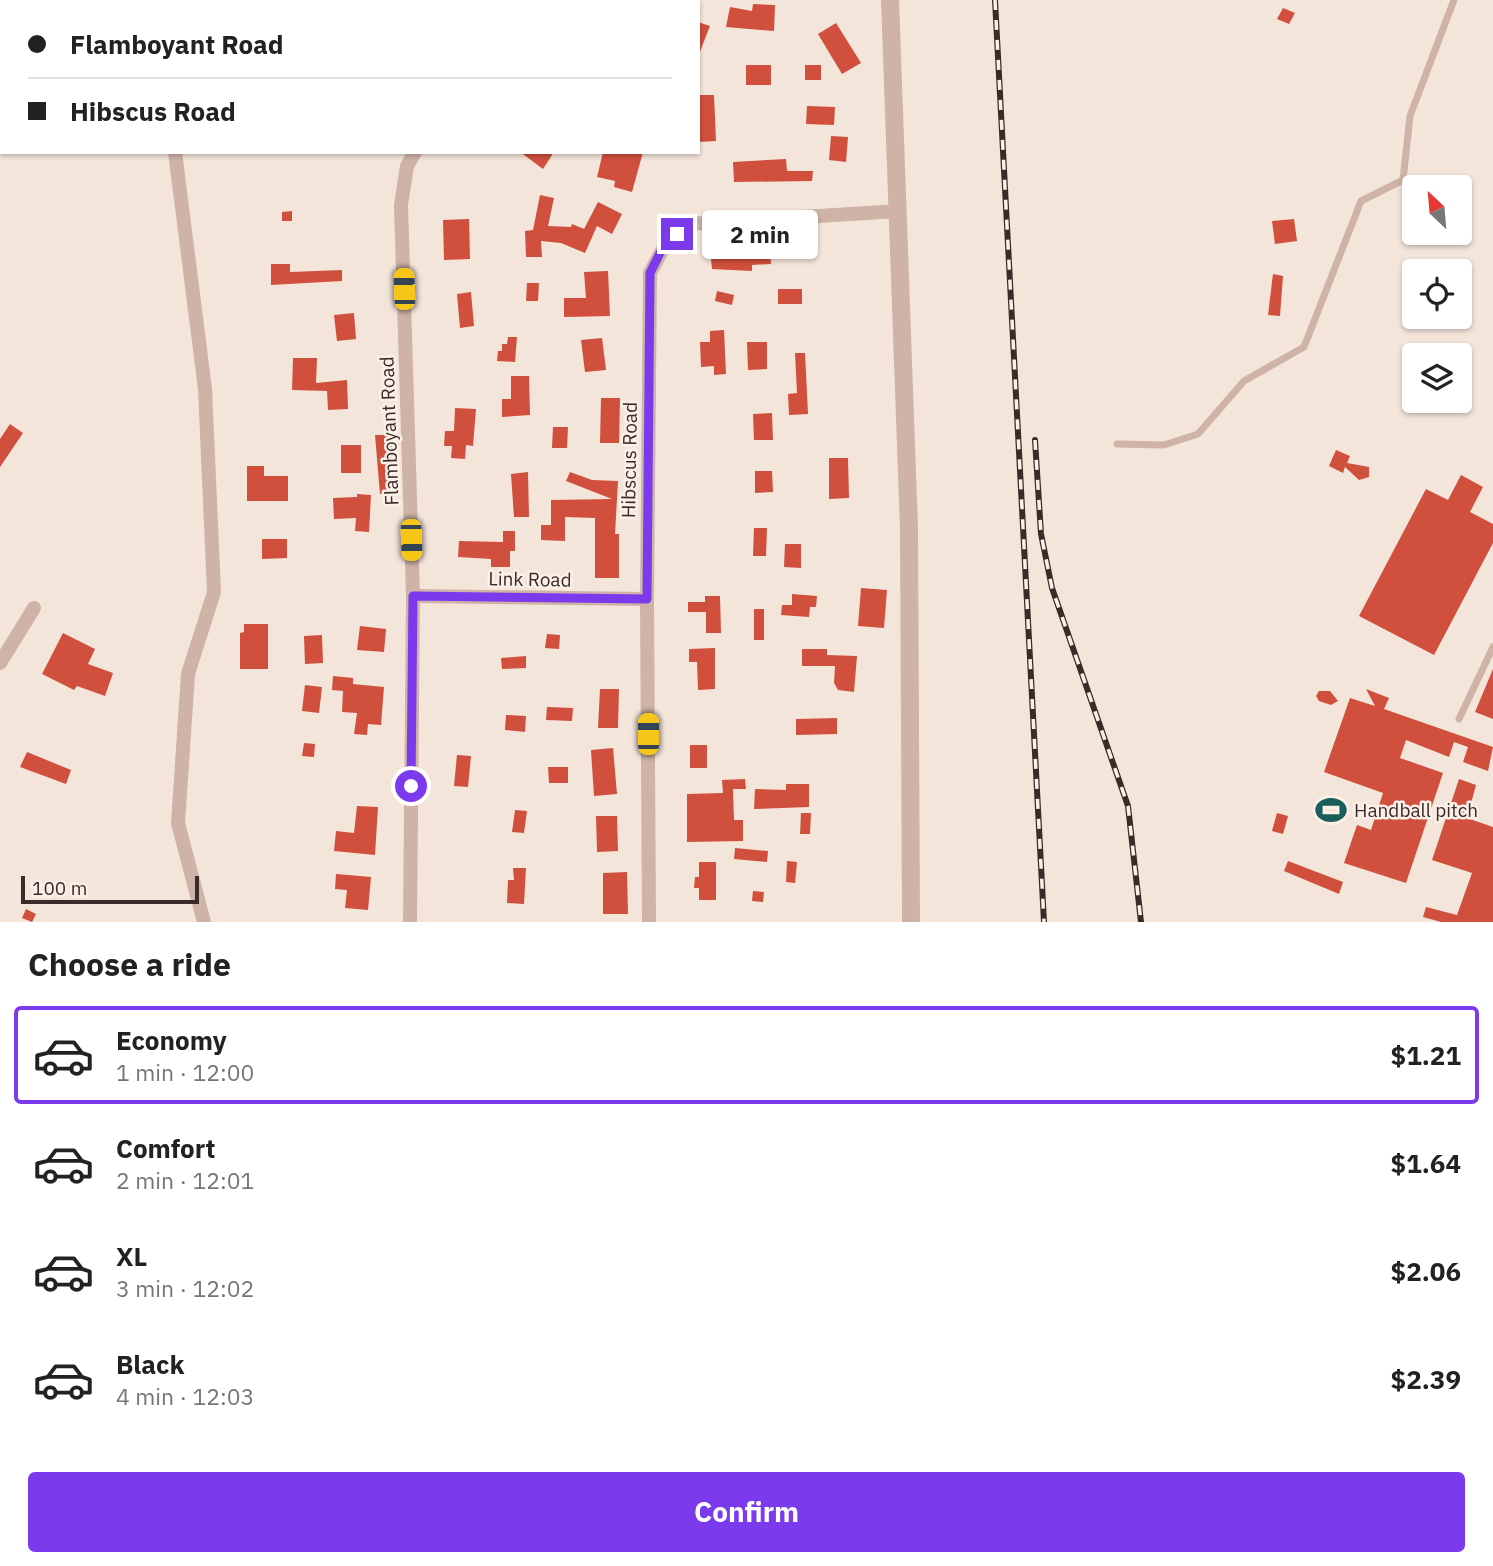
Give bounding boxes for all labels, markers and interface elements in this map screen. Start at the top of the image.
text: Flamboyant Road [70,27,284,61]
text: Hibscus Road [70,94,236,128]
north arrow [1402,175,1472,245]
map controls [1402,175,1472,413]
callout: 2 min [702,210,817,258]
route end [661,218,693,250]
text: 2 min [730,219,790,249]
button: locate [1402,259,1472,329]
car [393,268,416,310]
button: layers [1402,343,1472,413]
street label: Flamboyant Road [374,356,404,506]
street label: Hibscus Road [616,402,642,518]
car [400,519,423,561]
street label: Link Road [488,566,572,592]
car [638,713,659,755]
route start [395,770,427,802]
sports icon: Handball pitch [1314,793,1348,827]
place label: Handball pitch [1354,798,1478,822]
scale bar [21,873,200,905]
text: 100 m [32,876,87,900]
text: Choose a ride [28,943,231,985]
text: Economy [116,1023,227,1057]
icon: car [32,1024,95,1087]
text: $1.21 [1391,1038,1461,1072]
text: 1 min · 12:00 [116,1057,254,1087]
text: Comfort [116,1131,215,1165]
icon: car [32,1132,95,1195]
text: $1.64 [1391,1146,1461,1180]
text: 2 min · 12:01 [116,1165,254,1195]
text: XL [116,1239,147,1273]
icon: car [32,1240,95,1303]
text: $2.06 [1391,1254,1461,1288]
text: 3 min · 12:02 [116,1273,254,1303]
text: Black [116,1347,184,1381]
icon: car [32,1348,95,1411]
text: $2.39 [1391,1362,1461,1396]
text: 4 min · 12:03 [116,1381,254,1411]
button: Confirm [28,1472,1465,1552]

